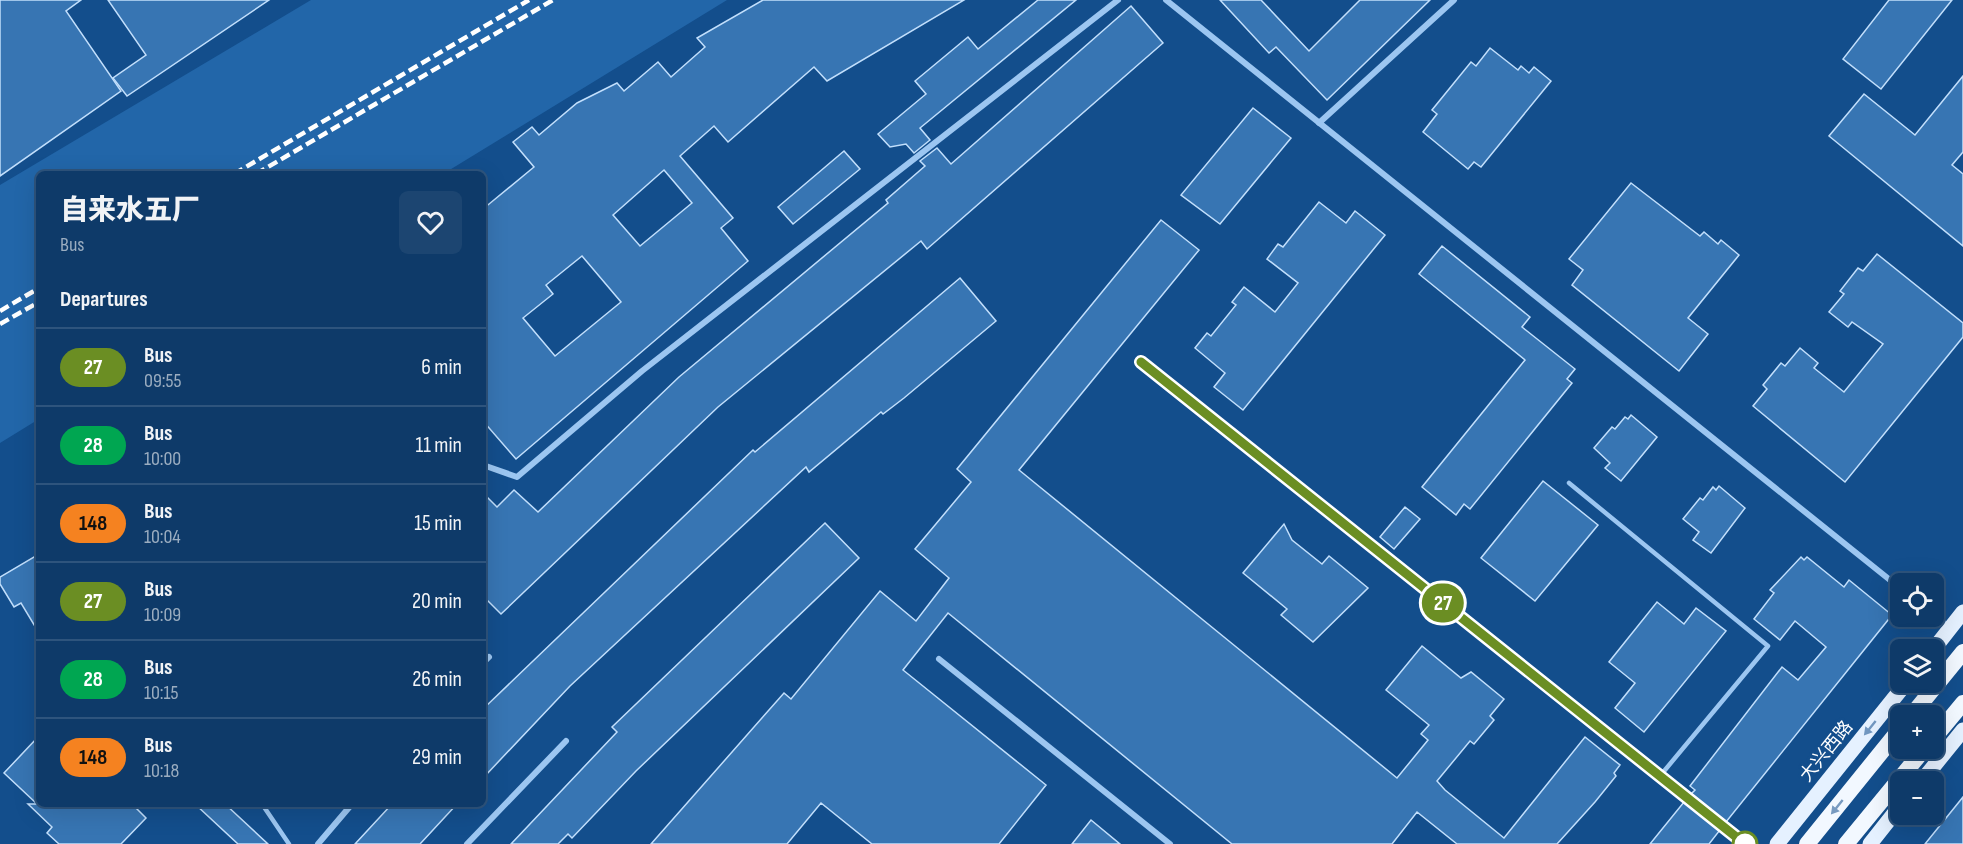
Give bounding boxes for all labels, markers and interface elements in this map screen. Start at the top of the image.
button: heart [399,191,462,254]
text: 自来水五厂 [60,194,200,227]
text: Bus [60,233,84,257]
text: Departures [60,286,148,313]
text: Bus [144,342,173,369]
text: 6 min [421,354,462,381]
text: 27 [84,355,102,380]
text: 09:55 [144,369,182,393]
text: Bus [144,420,173,447]
text: 11 min [415,432,462,459]
text: 28 [83,433,103,458]
text: 10:00 [144,447,181,471]
text: Bus [144,498,173,525]
text: 15 min [414,510,462,537]
text: 148 [79,511,107,536]
text: 10:04 [144,525,181,549]
map controls [1890,573,1944,825]
button: locate [1890,573,1944,627]
text: Bus [144,576,173,603]
line badge: 27 [1416,584,1470,622]
text: 20 min [412,588,462,615]
text: 27 [84,589,102,614]
text: 27 [1434,591,1452,616]
text: 10:09 [144,603,181,627]
button: layers [1890,639,1944,693]
text: Bus [144,654,173,681]
text: 26 min [412,666,462,693]
text: 28 [83,667,103,692]
text: 10:15 [144,681,178,705]
button: + [1890,705,1944,759]
street label: 大兴西路 [1796,717,1857,786]
one-way arrow [1863,720,1876,736]
text: Bus [144,732,173,759]
text: 29 min [412,744,462,771]
text: 148 [79,745,107,770]
text: 10:18 [144,759,179,783]
button: − [1890,771,1944,825]
one-way arrow [1832,799,1844,814]
unlabelled marker [1732,831,1758,844]

